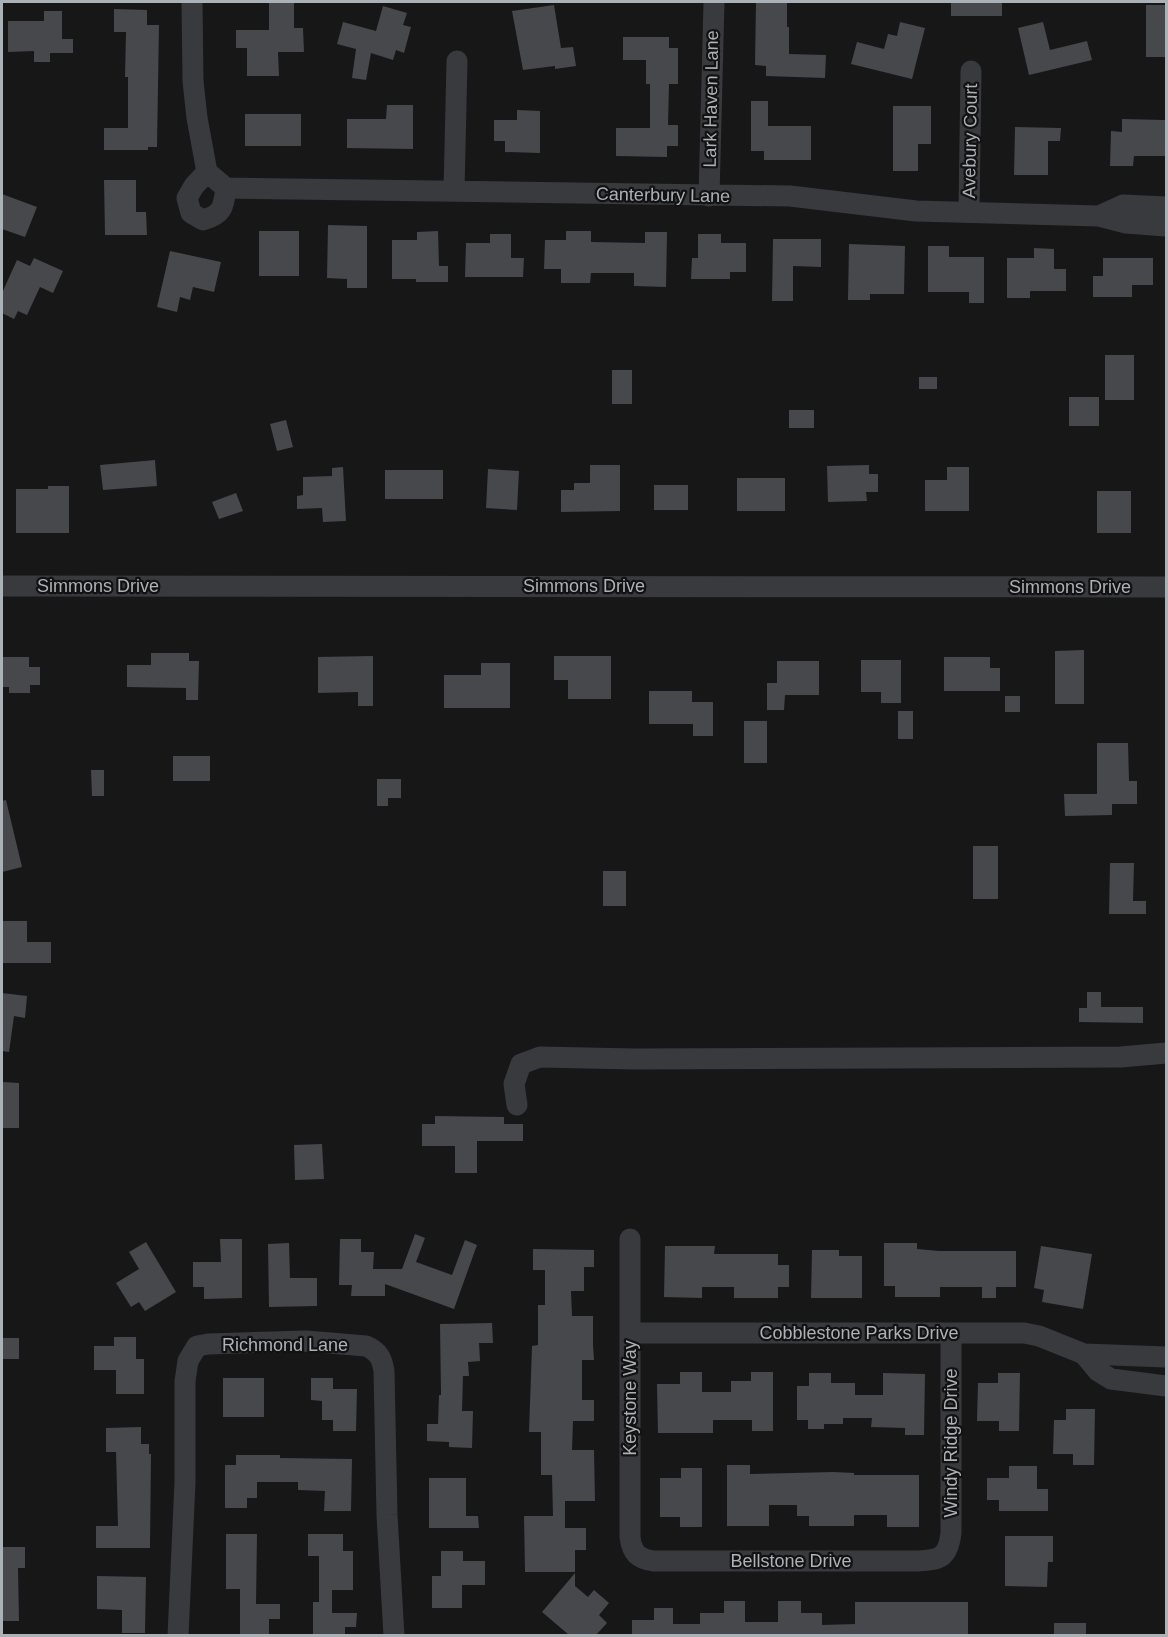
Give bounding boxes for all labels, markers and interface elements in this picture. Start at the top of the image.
street label: Lark Haven Lane [700,30,722,168]
street label: Avebury Court [959,83,981,199]
street label: Canterbury Lane [596,184,730,206]
street label: Simmons Drive [37,576,159,596]
street label: Simmons Drive [523,576,645,596]
street label: Simmons Drive [1009,577,1131,597]
street label: Cobblestone Parks Drive [759,1323,959,1343]
street label: Richmond Lane [222,1335,348,1355]
street label: Keystone Way [620,1340,640,1456]
street label: Windy Ridge Drive [941,1368,961,1518]
street label: Bellstone Drive [730,1551,852,1571]

